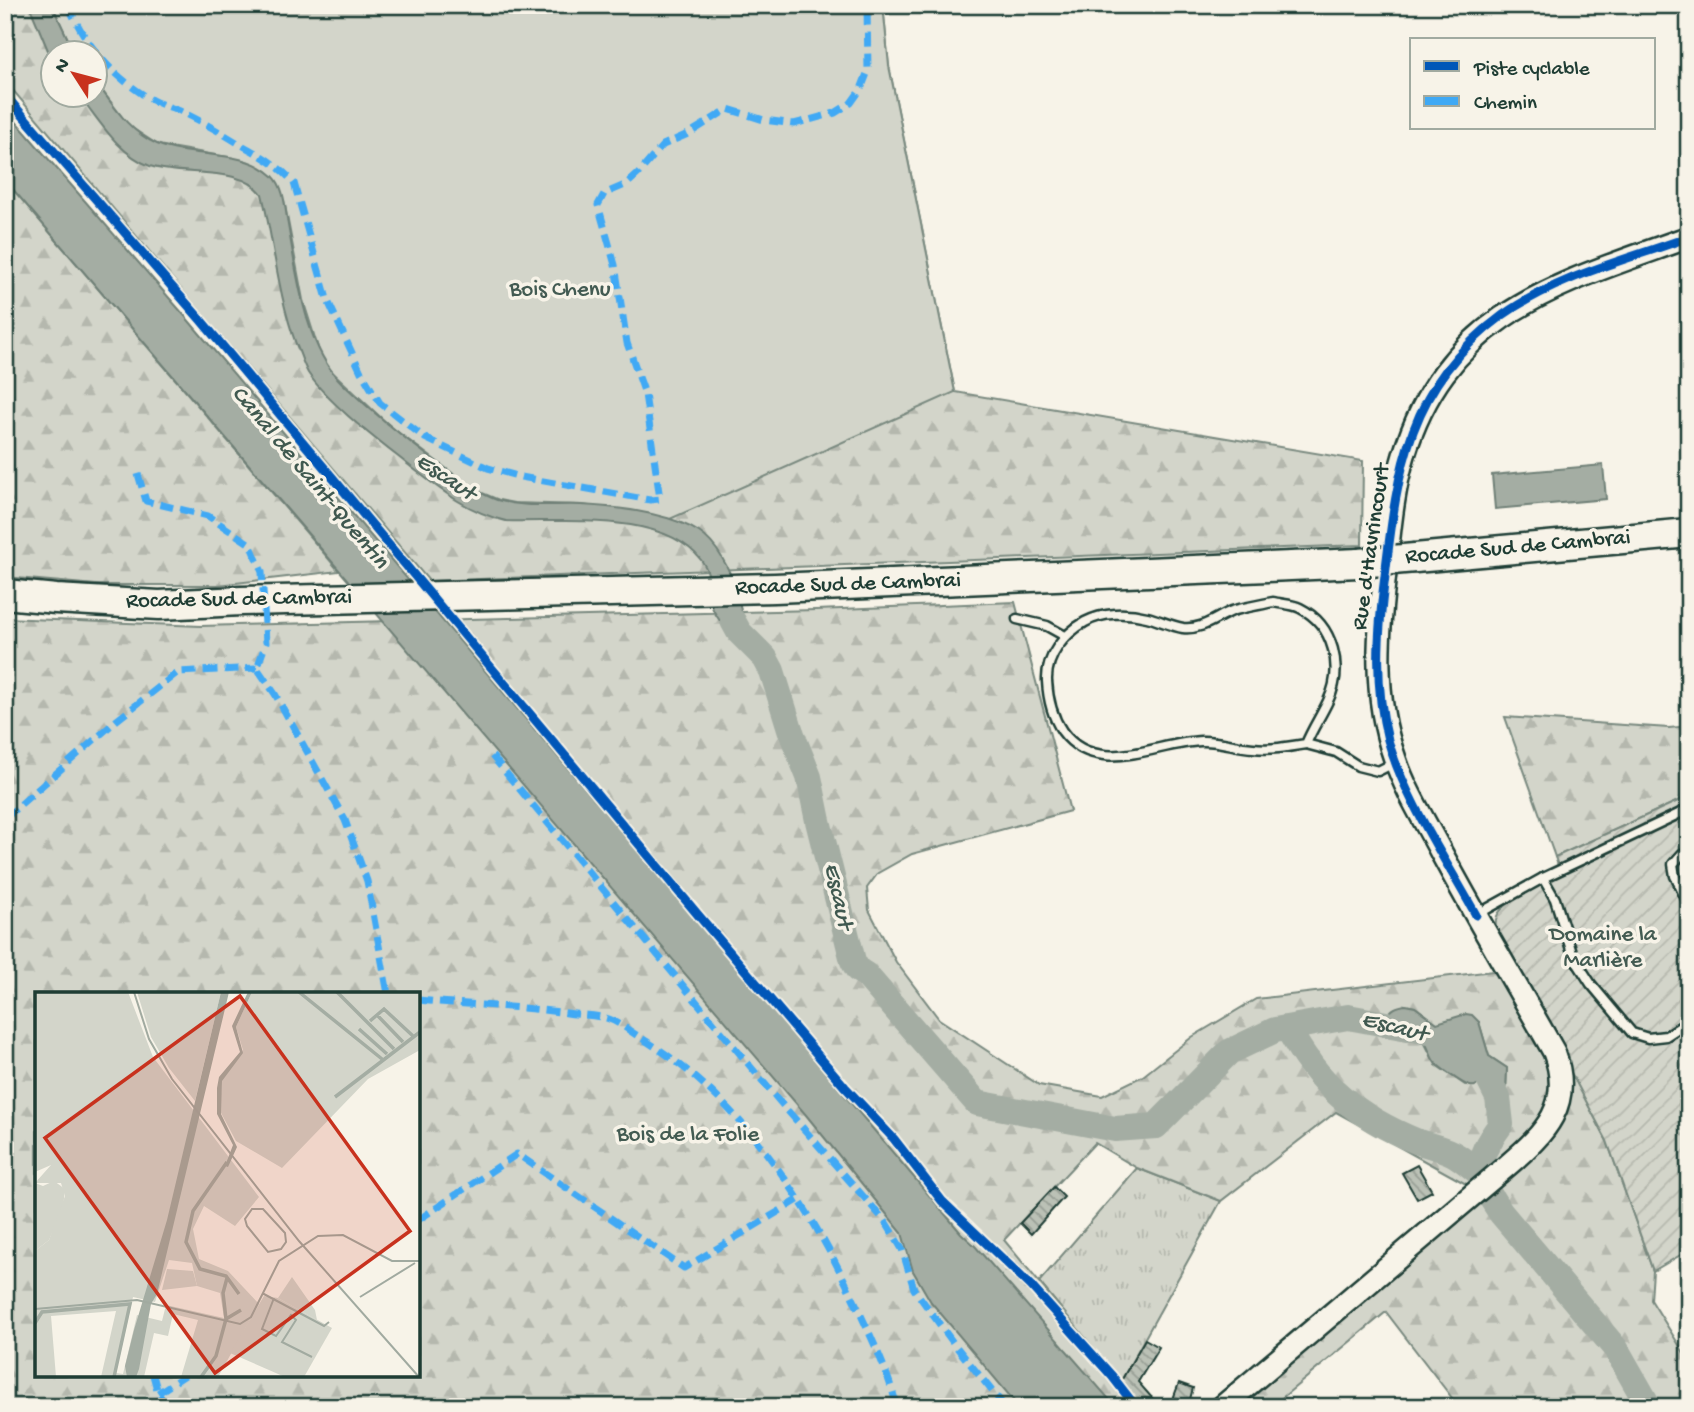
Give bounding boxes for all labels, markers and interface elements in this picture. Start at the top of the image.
north arrow [38,38,108,108]
legend [1410,38,1656,130]
text: N [50,54,76,78]
text: Piste cyclable [1473,58,1591,83]
text: Chemin [1474,92,1537,117]
park label: Bois Chenu [508,277,611,304]
water label: Canal de Saint-Quentin [224,381,394,576]
water label: Escaut [409,447,484,511]
street label: Rue d'Havrincourt [1347,461,1397,632]
street label: Rocade Sud de Cambrai [1404,525,1632,571]
street label: Rocade Sud de Cambrai [735,568,961,602]
street label: Rocade Sud de Cambrai [126,585,352,615]
water label: Escaut [815,860,860,936]
park label: Domaine la Marlière [1547,922,1658,975]
inset map [35,992,420,1377]
water label: Escaut [1358,1006,1434,1051]
park label: Bois de la Folie [616,1122,760,1149]

